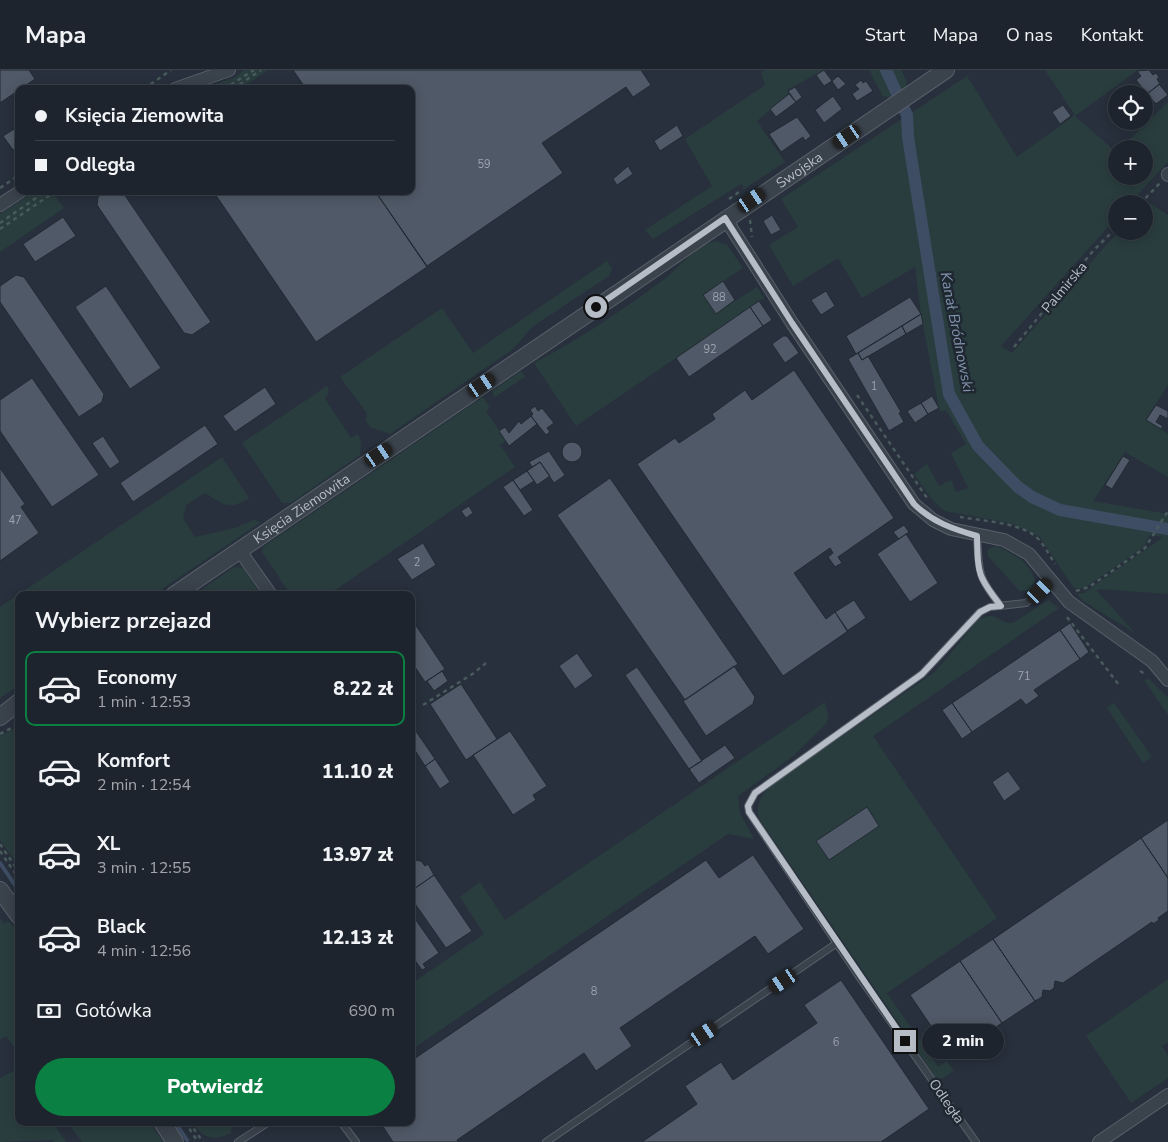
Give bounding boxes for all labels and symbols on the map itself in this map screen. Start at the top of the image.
car [830,122,863,152]
street label: Swojska [772,148,826,193]
house number: 59 [477,157,491,172]
car [735,185,768,215]
street label: Palmirska [1037,258,1091,317]
water label: Kanał Bródnowski [936,270,979,394]
house number: 88 [712,290,726,305]
route start [585,296,607,318]
house number: 92 [703,342,717,357]
car [465,370,498,400]
house number: 1 [871,379,877,394]
car [362,440,395,470]
street label: Księcia Ziemowita [250,469,354,548]
house number: 47 [8,513,22,528]
house number: 2 [414,555,420,570]
car [1023,575,1056,607]
house number: 71 [1017,669,1031,684]
car [766,966,799,996]
house number: 8 [591,984,598,999]
car [687,1019,720,1049]
callout: 2 min [922,1024,1005,1058]
route end [894,1030,916,1052]
house number: 6 [833,1035,840,1050]
street label: Odległa [924,1075,969,1127]

